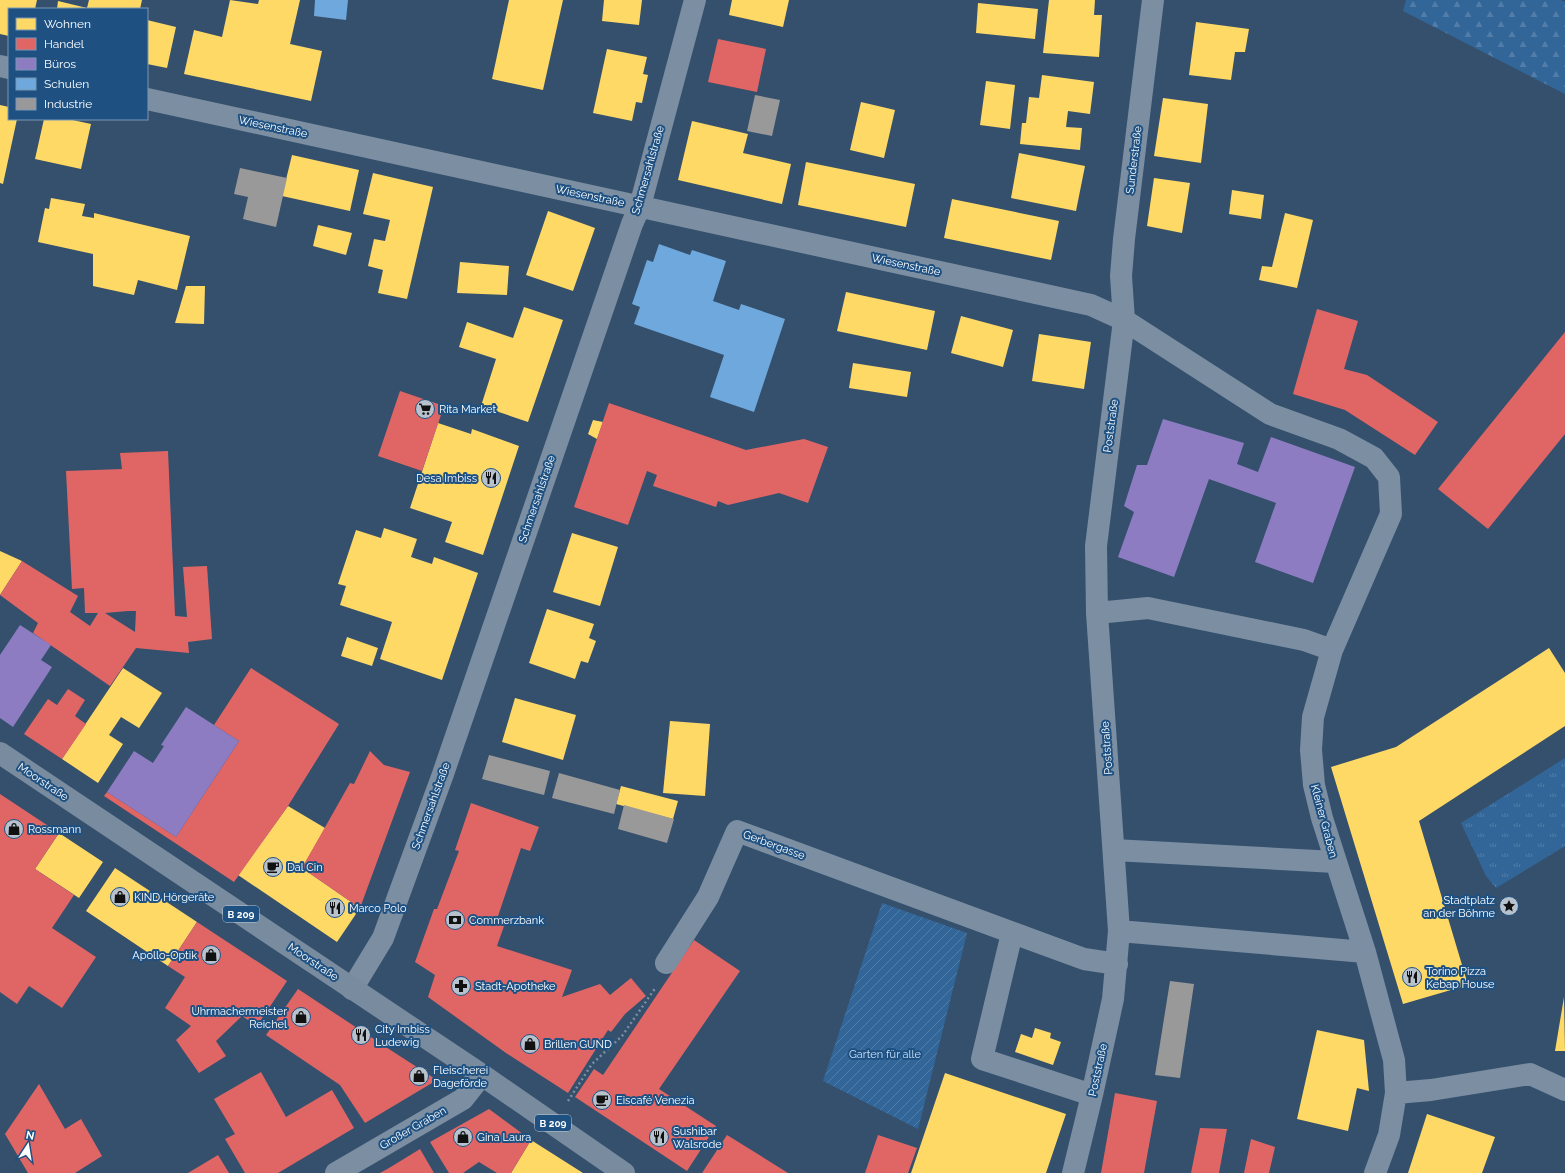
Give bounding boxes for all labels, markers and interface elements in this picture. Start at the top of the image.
legend [8,8,148,120]
text: Wohnen [44,17,91,31]
text: Handel [44,37,85,51]
text: Büros [44,57,76,71]
text: Schulen [44,77,89,91]
text: Industrie [44,97,92,111]
street label: Wiesenstraße [237,113,309,141]
street label: Schmersahlstraße [629,124,667,216]
street label: Sunderstraße [1123,125,1145,195]
street label: Wiesenstraße [554,182,626,210]
street label: Wiesenstraße [870,251,942,279]
supermarket icon: Rita Market [414,398,436,420]
street label: Poststraße [1101,398,1121,453]
place label: Rita Market [439,403,496,416]
street label: Schmersahlstraße [516,453,558,544]
restaurant icon: Desa Imbiss [480,467,502,489]
place label: Desa Imbiss [416,472,477,485]
street label: Poststraße [1099,720,1115,775]
street label: Moorstraße [15,760,71,804]
street label: Schmersahlstraße [409,760,453,851]
street label: Kleiner Graben [1308,783,1340,859]
shop icon: Rossmann [3,818,25,840]
place label: Rossmann [28,823,81,836]
street label: Gerbergasse [741,828,807,862]
cafe icon: Dal Cin [262,856,284,878]
place label: Dal Cin [287,861,323,874]
shop icon: KIND Hörgeräte [109,886,131,908]
place label: KIND Hörgeräte [134,891,215,904]
place label: Stadtplatz an der Böhme [1423,894,1496,920]
place icon: Stadtplatz an der Böhme [1498,895,1520,917]
restaurant icon: Marco Polo [324,897,346,919]
place label: Marco Polo [349,902,407,915]
road number: B 209 [223,906,259,922]
bank icon: Commerzbank [444,909,466,931]
place label: Commerzbank [469,914,544,927]
street label: Moorstraße [285,940,341,984]
shop icon: Apollo-Optik [200,944,222,966]
place label: Apollo-Optik [132,949,197,962]
place label: Torino Pizza Kebap House [1426,965,1495,991]
restaurant icon: Torino Pizza Kebap House [1401,966,1423,988]
pharmacy icon: Stadt-Apotheke [450,975,472,997]
place label: Stadt-Apotheke [475,980,556,993]
place label: Uhrmachermeister Reichel [191,1005,287,1031]
shop icon: Uhrmachermeister Reichel [290,1006,312,1028]
place label: City Imbiss Ludewig [375,1023,430,1049]
restaurant icon: City Imbiss Ludewig [350,1024,372,1046]
shop icon: Brillen GUND [519,1033,541,1055]
place label: Brillen GUND [544,1038,612,1051]
street label: Poststraße [1086,1042,1110,1098]
park label: Garten für alle [849,1048,922,1061]
place label: Fleischerei Dageförde [433,1064,488,1090]
shop icon: Fleischerei Dageförde [408,1065,430,1087]
cafe icon: Eiscafé Venezia [591,1089,613,1111]
place label: Eiscafé Venezia [616,1094,695,1107]
street label: Großer Graben [378,1104,448,1152]
road number: B 209 [535,1115,571,1131]
north arrow [8,1125,48,1165]
place label: Sushibar Walsrode [673,1125,722,1151]
shop icon: Gina Laura [452,1126,474,1148]
restaurant icon: Sushibar Walsrode [648,1126,670,1148]
text: N [25,1128,35,1143]
place label: Gina Laura [477,1131,531,1144]

